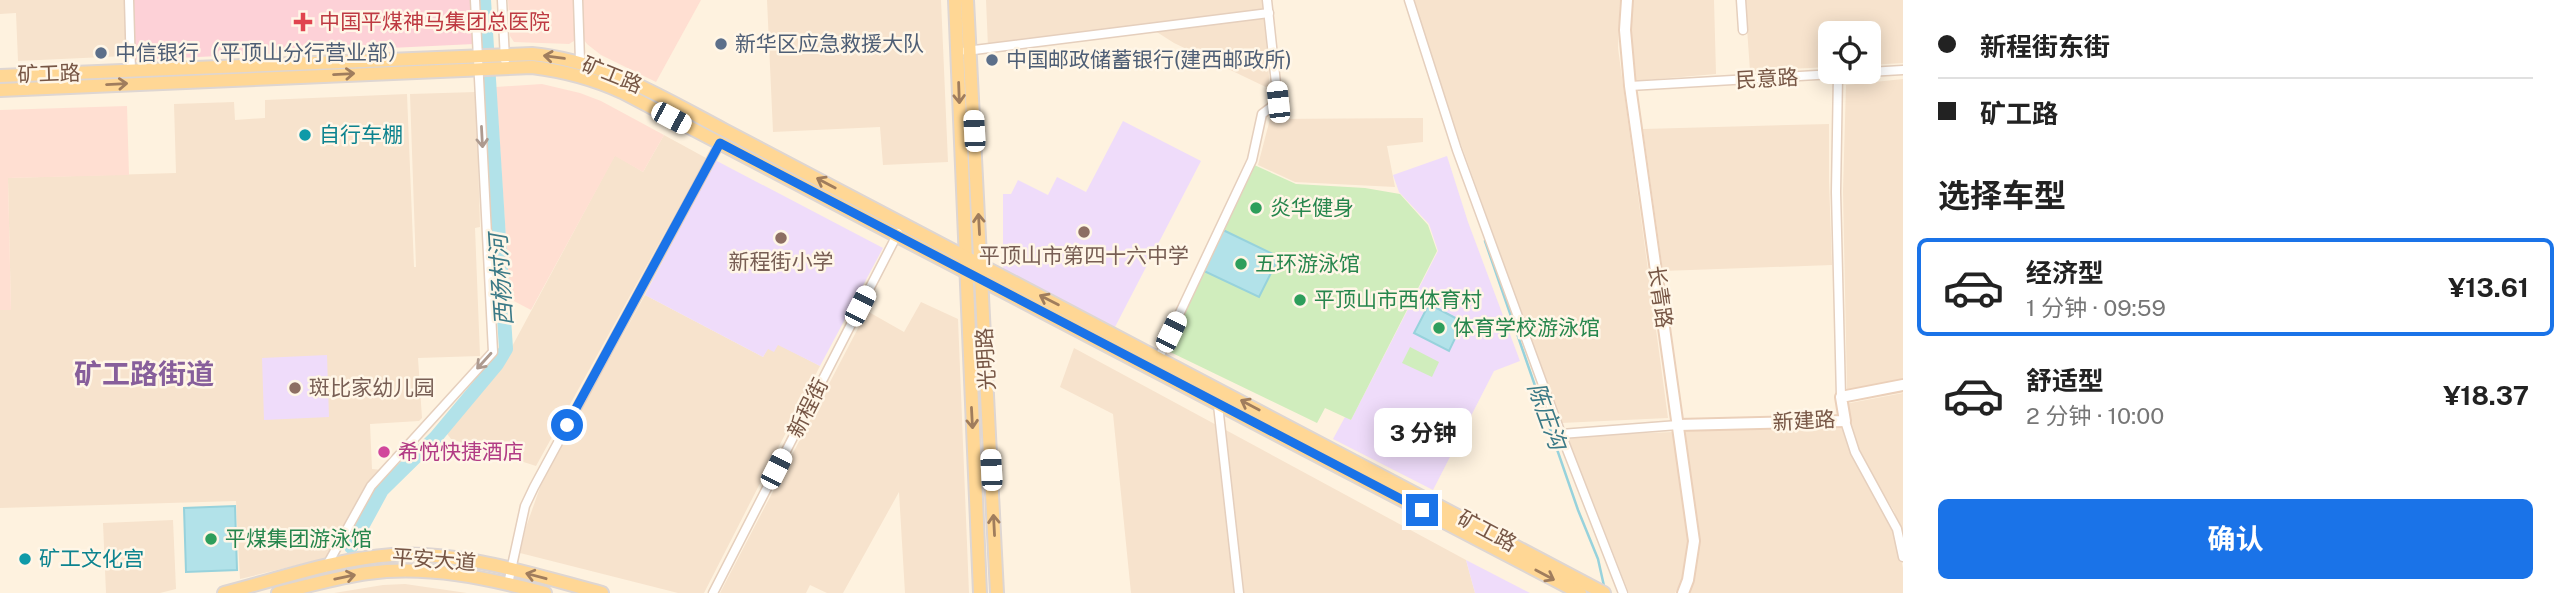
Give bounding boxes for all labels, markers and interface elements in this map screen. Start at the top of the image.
place label: 中国平煤神马集团总医院 [319,9,550,34]
marker: 中国平煤神马集团总医院 [293,12,313,32]
map controls [1818,21,1881,84]
button: locate [1818,21,1881,84]
place label: 新华区应急救援大队 [735,31,924,56]
text: 新程街东街 [1980,31,2110,62]
marker: 新华区应急救援大队 [713,36,729,52]
place label: 中信银行（平顶山分行营业部） [115,40,409,65]
marker: 中信银行（平顶山分行营业部） [93,45,109,61]
place label: 中国邮政储蓄银行(建西邮政所) [1006,47,1292,72]
one-way arrow [543,50,566,63]
street label: 矿工路 [578,51,646,98]
marker: 中国邮政储蓄银行(建西邮政所) [984,52,1000,68]
street label: 矿工路 [17,60,81,87]
street label: 民意路 [1735,64,1799,93]
one-way arrow [333,68,356,81]
one-way arrow [105,78,128,91]
car [1266,80,1291,124]
one-way arrow [952,81,965,104]
text: 矿工路 [1980,98,2058,129]
car [648,99,695,137]
car [963,109,986,153]
place label: 自行车棚 [319,122,403,147]
one-way arrow [476,125,489,148]
marker: 自行车棚 [297,127,313,143]
one-way arrow [816,176,836,190]
text: 选择车型 [1938,177,2066,214]
place label: 炎华健身 [1270,195,1354,220]
marker: 炎华健身 [1248,200,1264,216]
one-way arrow [972,213,985,236]
marker: 平顶山市第四十六中学 [1076,224,1092,240]
water label: 西杨村河 [484,229,517,327]
marker: 新程街小学 [773,230,789,246]
place label: 平顶山市第四十六中学 [979,243,1189,268]
place label: 新程街小学 [729,249,834,274]
place label: 五环游泳馆 [1255,251,1360,276]
marker: 五环游泳馆 [1233,256,1249,272]
icon: car [1942,256,2005,319]
text: 经济型 [2026,257,2104,288]
street label: 长青路 [1644,264,1677,330]
text: ¥13.61 [2448,272,2529,303]
car [842,283,879,329]
place label: 平顶山市西体育村 [1314,287,1482,312]
marker: 平顶山市西体育村 [1292,292,1308,308]
one-way arrow [1039,293,1060,306]
text: 1 分钟 · 09:59 [2026,294,2166,321]
car [1153,309,1190,355]
place label: 体育学校游泳馆 [1453,315,1600,340]
marker: 体育学校游泳馆 [1431,320,1447,336]
street label: 光明路 [971,327,1000,391]
one-way arrow [476,352,492,370]
district label: 矿工路街道 [74,357,214,390]
icon: car [1942,364,2005,427]
text: 舒适型 [2026,365,2104,396]
street label: 新程街 [782,374,833,442]
place label: 斑比家幼儿园 [309,375,435,400]
water label: 陈庄沟 [1523,379,1573,456]
marker: 斑比家幼儿园 [287,380,303,396]
text: ¥18.37 [2443,380,2529,411]
one-way arrow [1241,398,1261,412]
text: 2 分钟 · 10:00 [2026,402,2164,429]
one-way arrow [965,406,978,429]
street label: 新建路 [1772,406,1836,435]
callout: 3 分钟 [1373,408,1471,458]
route start [551,409,583,441]
text: 3 分钟 [1390,419,1456,446]
place label: 希悦快捷酒店 [398,439,524,464]
marker: 希悦快捷酒店 [376,444,392,460]
car [758,446,795,492]
car [980,448,1003,492]
route end [1406,494,1438,526]
button: 确认 [1938,499,2533,579]
street label: 矿工路 [1454,505,1521,556]
one-way arrow [988,514,1001,537]
place label: 平煤集团游泳馆 [225,526,372,551]
marker: 平煤集团游泳馆 [203,531,219,547]
street label: 平安大道 [391,544,477,575]
place label: 矿工文化宫 [39,546,144,571]
marker: 矿工文化宫 [17,551,33,567]
one-way arrow [1534,568,1554,582]
one-way arrow [525,569,548,582]
one-way arrow [333,570,356,584]

